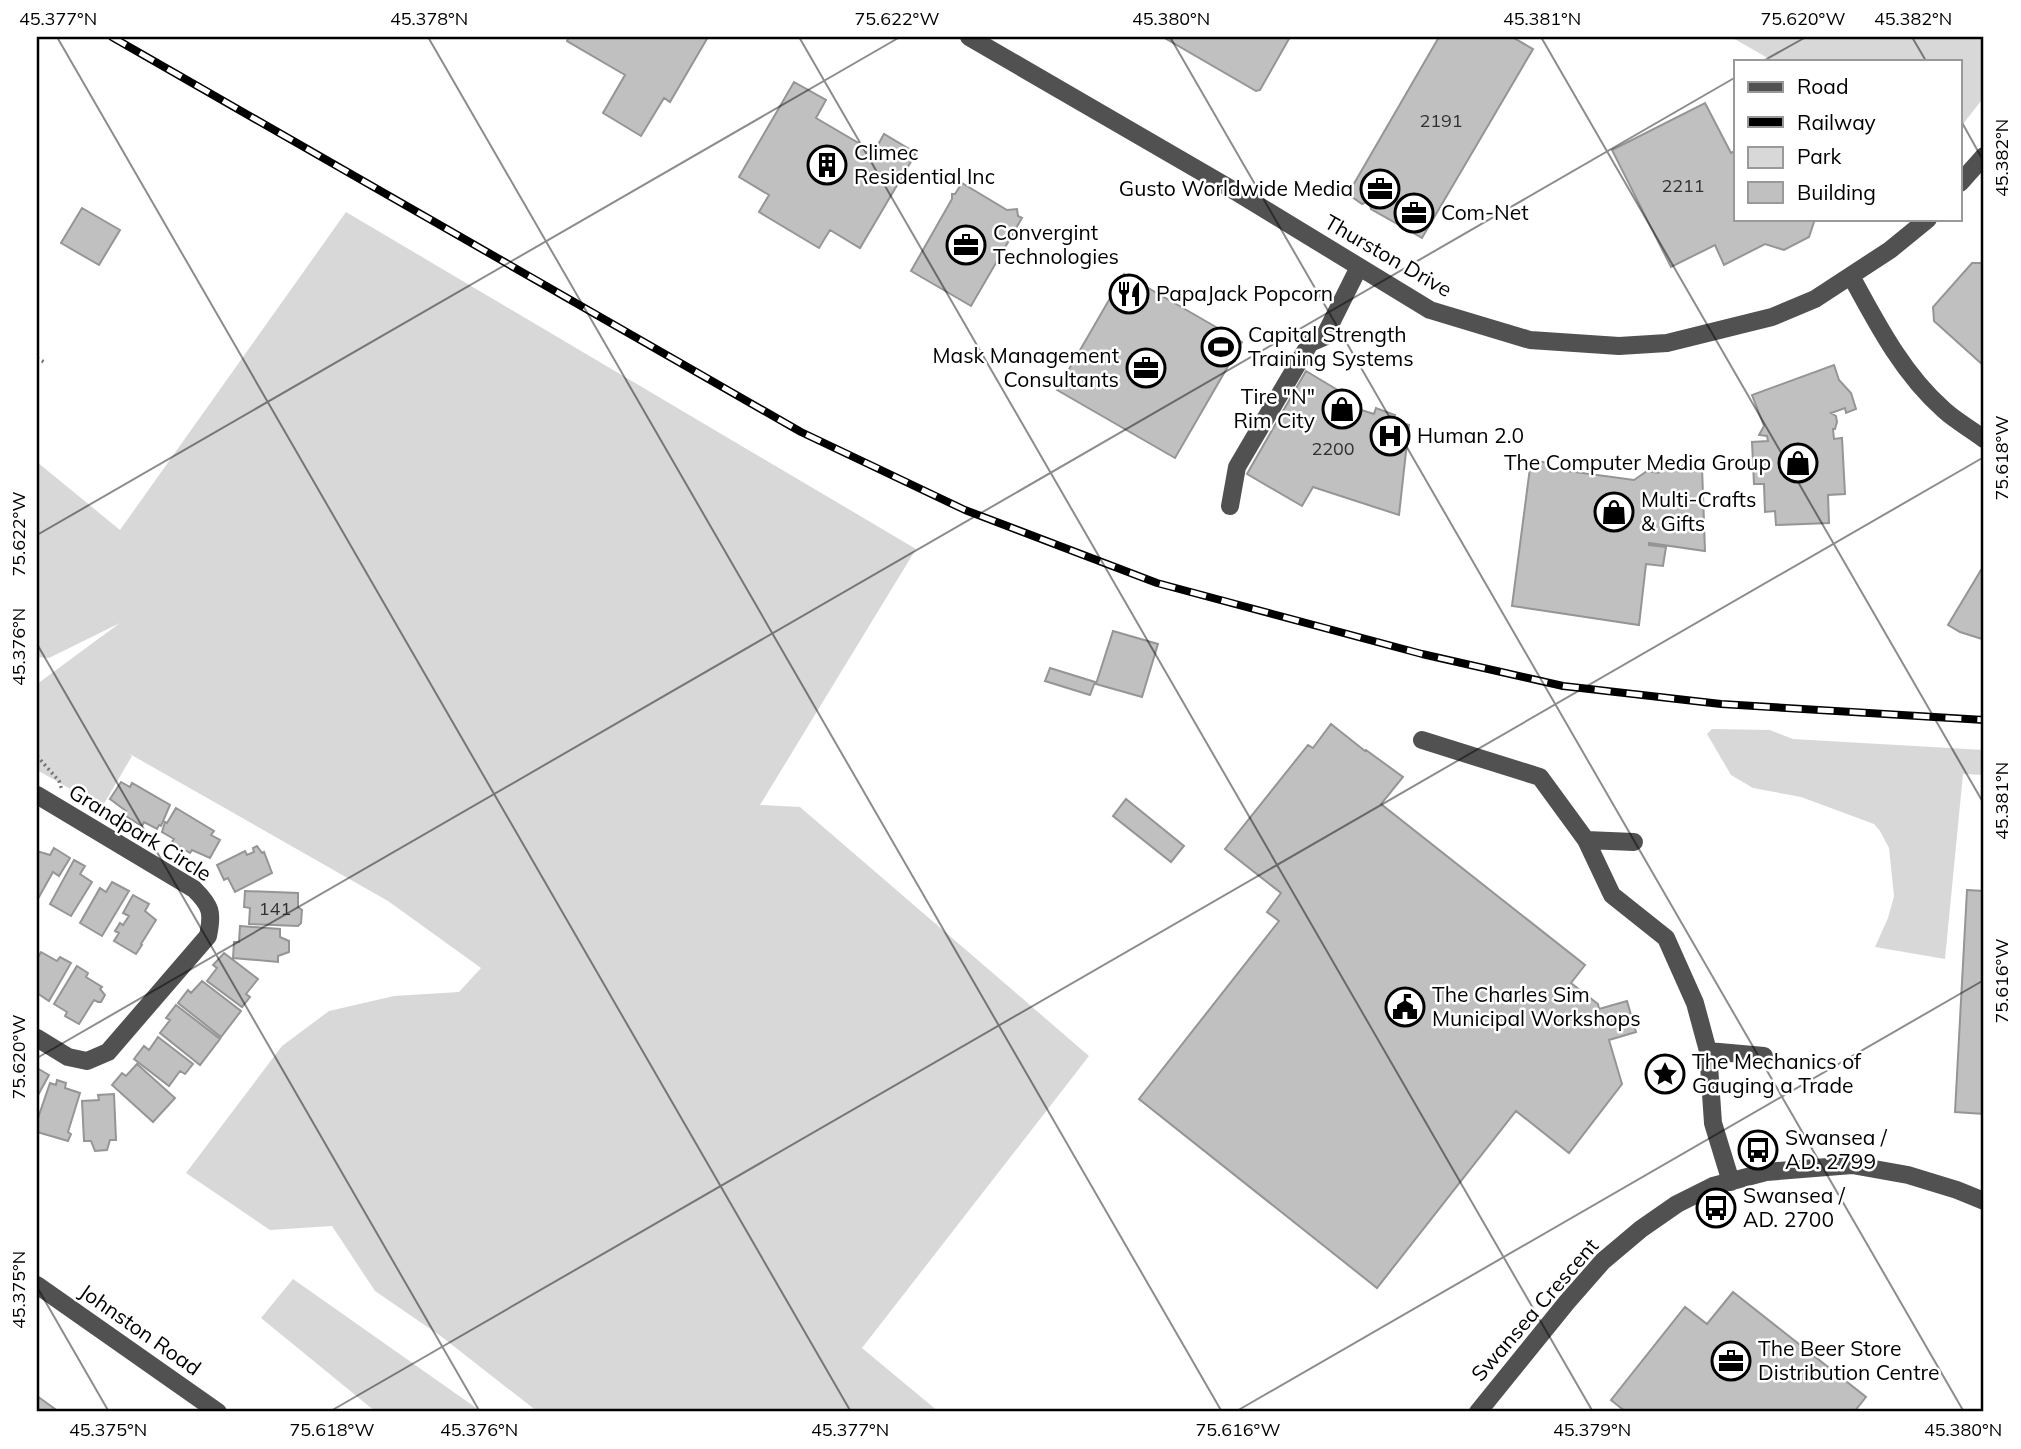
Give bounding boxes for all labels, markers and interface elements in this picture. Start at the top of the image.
text: 45.377°N [19,7,97,30]
text: 45.378°N [390,7,468,30]
text: 75.622°W [854,7,940,30]
text: 45.380°N [1132,7,1210,30]
text: 45.381°N [1503,7,1581,30]
text: 75.620°W [1760,7,1846,30]
text: 45.382°N [1874,7,1952,30]
legend [1734,60,1962,220]
text: Road [1797,73,1848,99]
house number: 2191 [1419,109,1463,132]
text: Railway [1797,109,1876,135]
text: 45.382°N [1990,119,2013,197]
place label: Climec Residential Inc [854,139,995,189]
text: Park [1797,143,1841,169]
building icon: Climec Residential Inc [806,144,848,186]
office icon: Gusto Worldwide Media [1359,168,1401,210]
house number: 2211 [1661,174,1705,197]
place label: Gusto Worldwide Media [1119,175,1353,201]
text: Building [1797,179,1876,205]
office icon: Com-Net [1393,192,1435,234]
place label: Com-Net [1441,199,1529,225]
street label: Thurston Drive [1320,208,1457,302]
place label: Convergint Technologies [993,219,1119,269]
office icon: Convergint Technologies [945,224,987,266]
restaurant icon: PapaJack Popcorn [1108,273,1150,315]
place label: PapaJack Popcorn [1156,280,1333,306]
place label: Capital Strength Training Systems [1248,321,1414,371]
sports icon: Capital Strength Training Systems [1200,326,1242,368]
place label: Mask Management Consultants [933,342,1119,392]
office icon: Mask Management Consultants [1125,347,1167,389]
place label: Tire "N" Rim City [1234,383,1315,433]
shop icon: Tire "N" Rim City [1321,388,1363,430]
hospital icon: Human 2.0 [1369,415,1411,457]
text: 75.618°W [1990,415,2013,501]
place label: Human 2.0 [1417,422,1524,448]
house number: 2200 [1311,437,1355,460]
shop icon: The Computer Media Group [1777,442,1819,484]
place label: The Computer Media Group [1504,449,1771,475]
place label: Multi-Crafts & Gifts [1641,486,1756,536]
text: 75.622°W [7,491,30,577]
shop icon: Multi-Crafts & Gifts [1593,491,1635,533]
text: 45.376°N [7,608,30,686]
text: 45.381°N [1990,762,2013,840]
street label: Grandpark Circle [64,778,217,886]
house number: 141 [259,897,291,920]
text: 75.616°W [1990,938,2013,1024]
place label: The Charles Sim Municipal Workshops [1432,981,1641,1031]
public building icon: The Charles Sim Municipal Workshops [1384,986,1426,1028]
text: 75.620°W [7,1014,30,1100]
place label: The Mechanics of Gauging a Trade [1692,1048,1862,1098]
place icon: The Mechanics of Gauging a Trade [1644,1053,1686,1095]
place label: Swansea / AD. 2799 [1785,1124,1888,1174]
bus stop icon: Swansea / AD. 2799 [1737,1129,1779,1171]
place label: Swansea / AD. 2700 [1743,1182,1846,1232]
bus stop icon: Swansea / AD. 2700 [1695,1187,1737,1229]
street label: Swansea Crescent [1465,1233,1603,1386]
text: 45.375°N [7,1251,30,1329]
street label: Johnston Road [75,1278,206,1381]
place label: The Beer Store Distribution Centre [1758,1335,1939,1385]
office icon: The Beer Store Distribution Centre [1710,1340,1752,1382]
text: 45.375°N [69,1418,147,1441]
text: 75.618°W [289,1418,375,1441]
text: 45.376°N [440,1418,518,1441]
text: 45.377°N [811,1418,889,1441]
text: 75.616°W [1195,1418,1281,1441]
text: 45.379°N [1553,1418,1631,1441]
text: 45.380°N [1924,1418,2002,1441]

